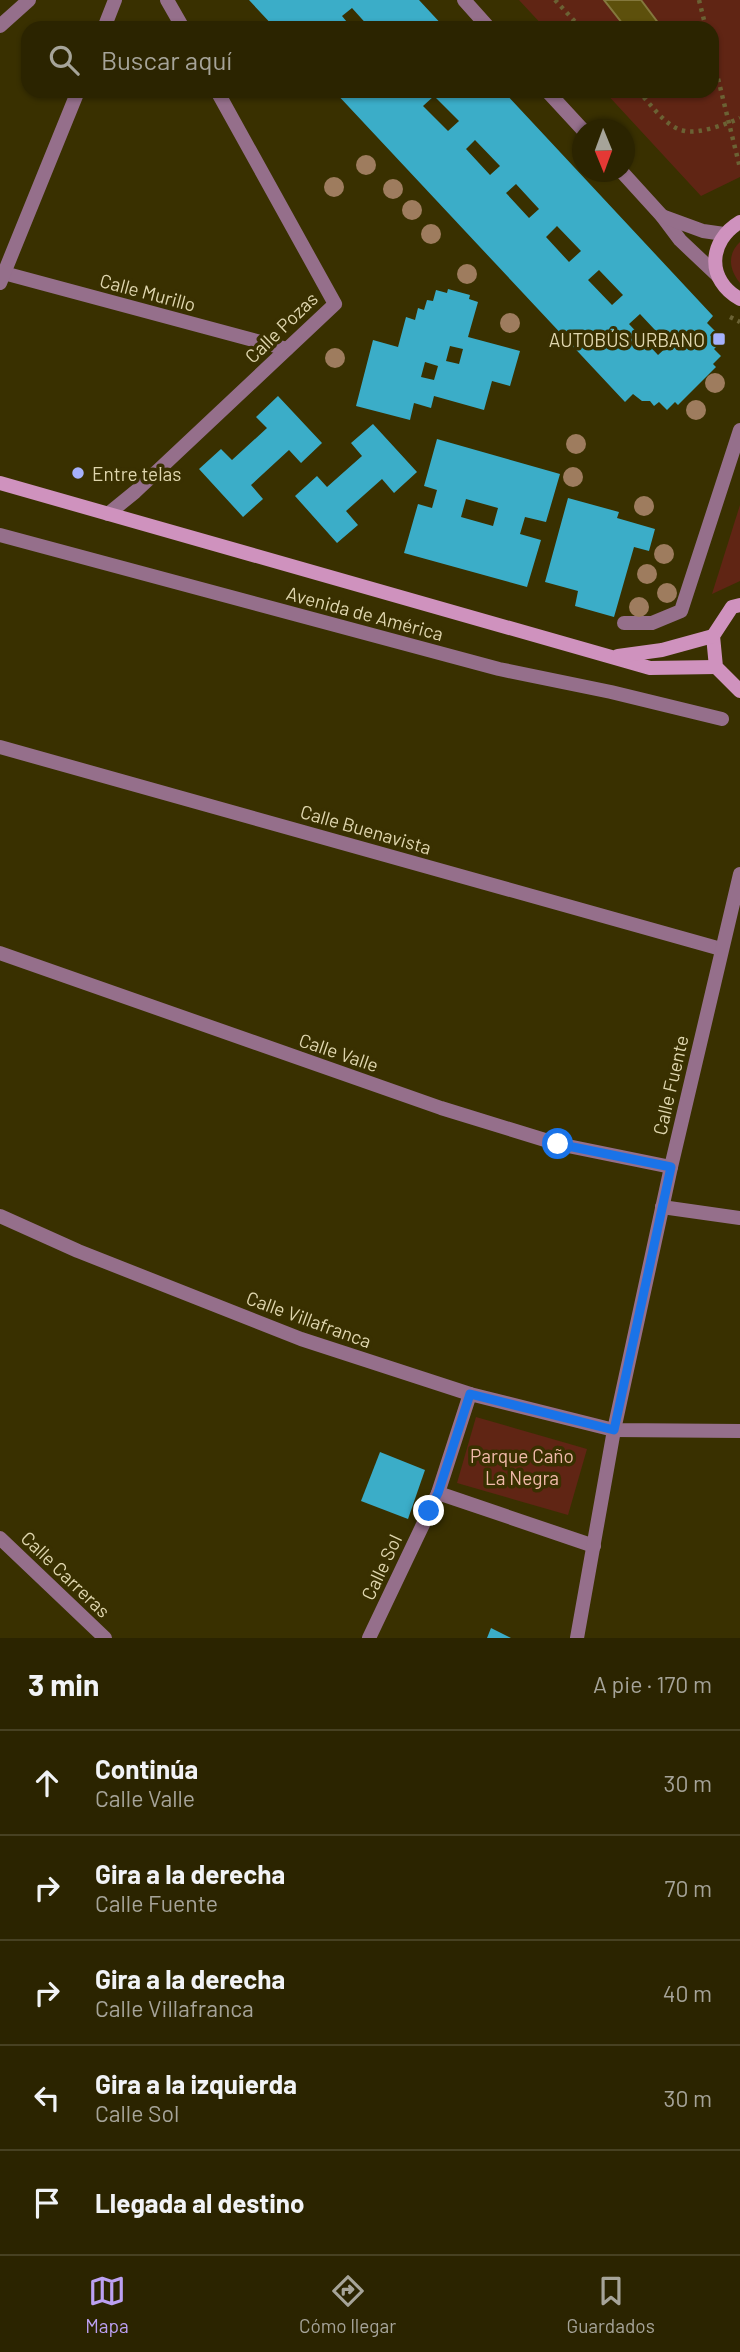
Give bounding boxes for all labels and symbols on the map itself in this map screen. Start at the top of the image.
north arrow [572,119,635,182]
street label: Calle Murillo [97,268,199,316]
street label: Calle Pozas [240,287,322,367]
place label: AUTOBÚS URBANO [549,328,705,351]
marker: AUTOBÚS URBANO [711,331,727,347]
place label: Entre telas [92,462,181,485]
marker: Entre telas [70,465,86,481]
street label: Avenida de América [284,581,446,645]
street label: Calle Buenavista [298,799,434,859]
street label: Calle Valle [296,1028,382,1076]
street label: Calle Fuente [647,1033,693,1137]
route start [542,1128,573,1159]
street label: Calle Villafranca [243,1286,375,1352]
park label: Parque Caño La Negra [470,1444,574,1489]
route end [413,1495,444,1526]
street label: Calle Carreras [17,1526,115,1622]
street label: Calle Sol [356,1531,406,1603]

